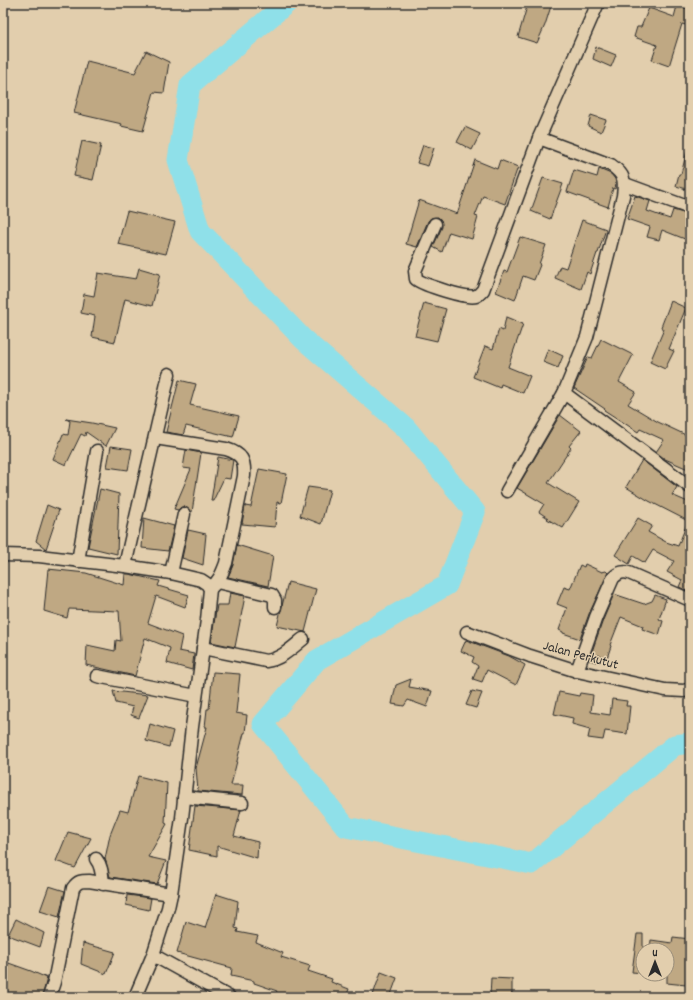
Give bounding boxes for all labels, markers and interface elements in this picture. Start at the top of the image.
street label: Jalan Perkutut [541,636,620,676]
north arrow [635,942,675,982]
text: U [652,946,658,962]

